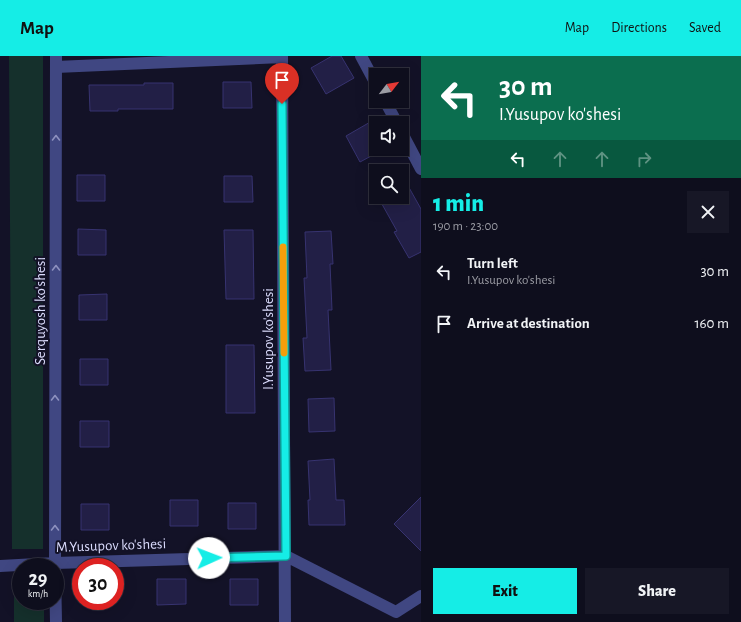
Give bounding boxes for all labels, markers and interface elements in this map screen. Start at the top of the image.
text: Map [20,19,54,38]
text: Map [565,21,589,35]
text: Directions [611,21,667,35]
text: Saved [689,21,721,35]
pin [265,63,299,104]
north arrow [369,68,409,108]
map controls [369,68,409,204]
icon: arrive [271,69,293,91]
icon: left [433,72,485,124]
text: 30 m [499,73,552,101]
text: I.Yusupov ko'shesi [499,106,621,124]
button: sound [369,116,409,156]
one-way arrow [52,135,60,141]
icon: left [507,148,529,170]
icon: ahead [549,148,571,170]
icon: ahead [591,148,613,170]
icon: right [633,148,655,170]
button: search [369,164,409,204]
button: close [687,191,729,233]
text: 1 min [433,192,484,216]
text: 190 m · 23:00 [433,220,498,233]
text: Turn left [467,256,518,271]
street label: Serquyosh ko'shesi [33,257,48,365]
icon: left [433,261,455,283]
text: 30 m [700,264,729,279]
one-way arrow [52,265,60,271]
text: I.Yusupov ko'shesi [467,274,555,287]
street label: I.Yusupov ko'shesi [261,288,276,390]
icon: arrive [433,313,455,335]
text: Arrive at destination [467,316,590,331]
text: 160 m [694,316,729,331]
one-way arrow [51,395,59,401]
one-way arrow [51,525,59,531]
street label: M.Yusupov ko'shesi [56,536,166,555]
position arrow [188,537,230,579]
speed limit sign: 30 [72,558,124,610]
button: Exit [433,568,577,614]
button: Share [585,568,729,614]
text: 29 [28,569,48,589]
text: km/h [28,589,48,599]

